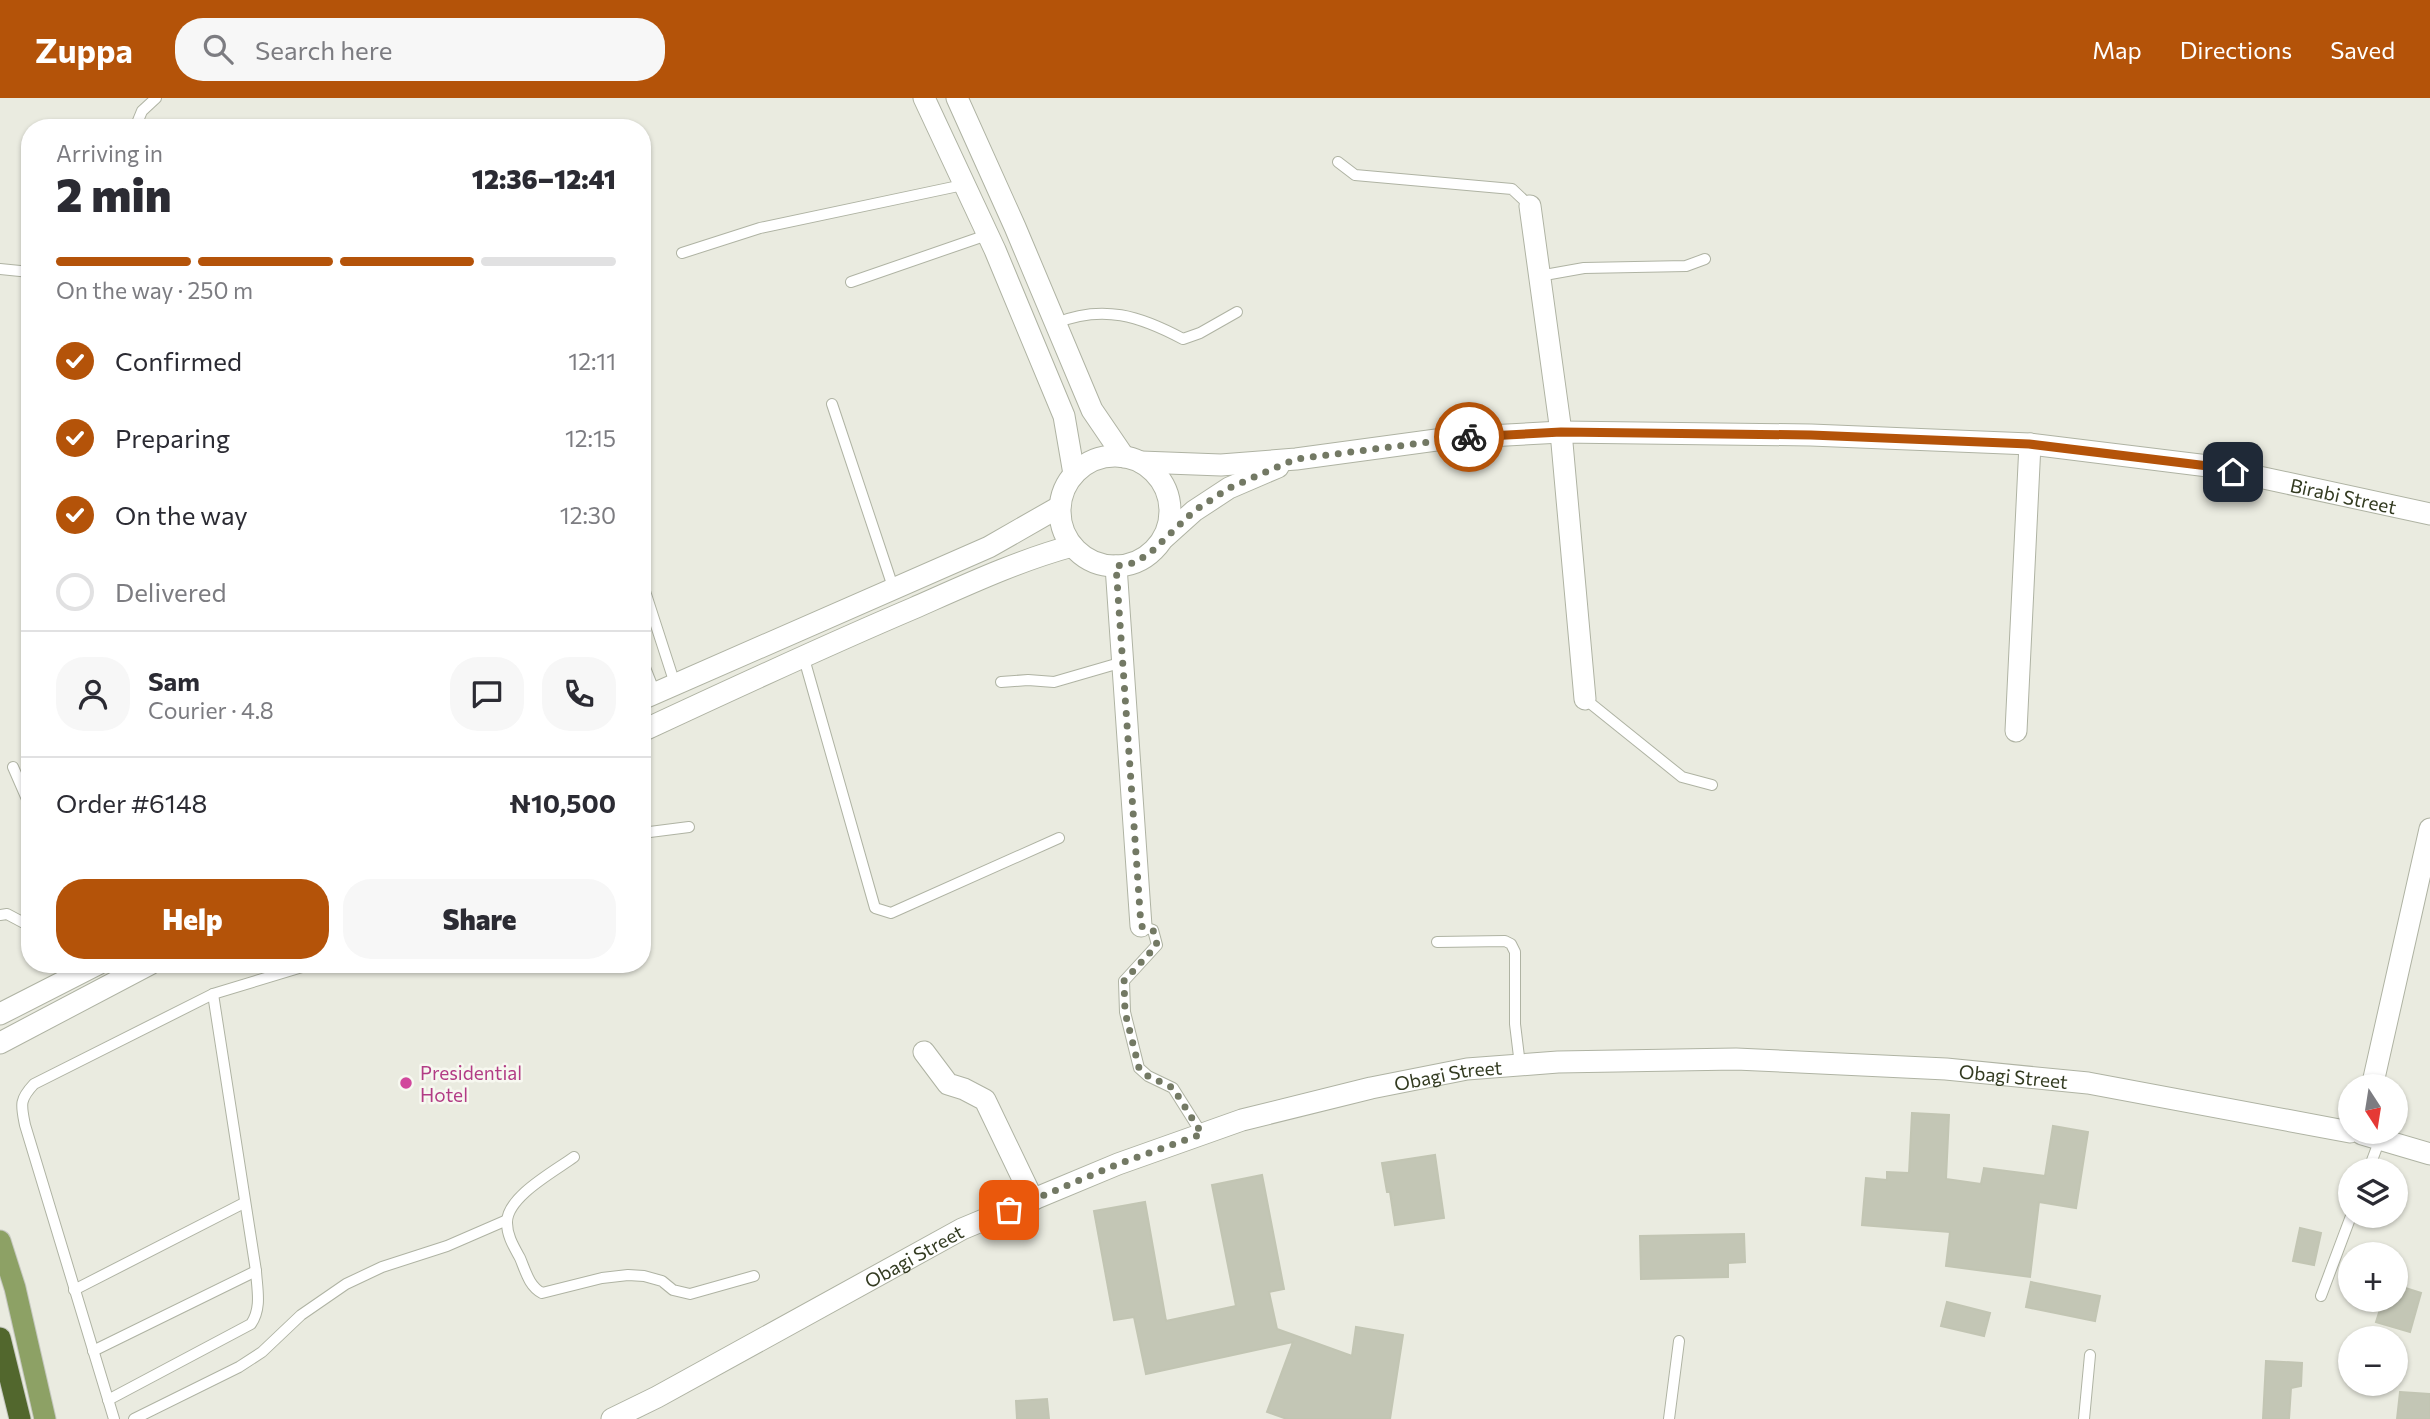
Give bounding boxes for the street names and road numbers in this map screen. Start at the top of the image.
street label: Birabi Street [2288,473,2399,518]
street label: Obagi Street [1392,1055,1503,1095]
street label: Obagi Street [1958,1059,2069,1092]
street label: Obagi Street [860,1219,967,1292]

